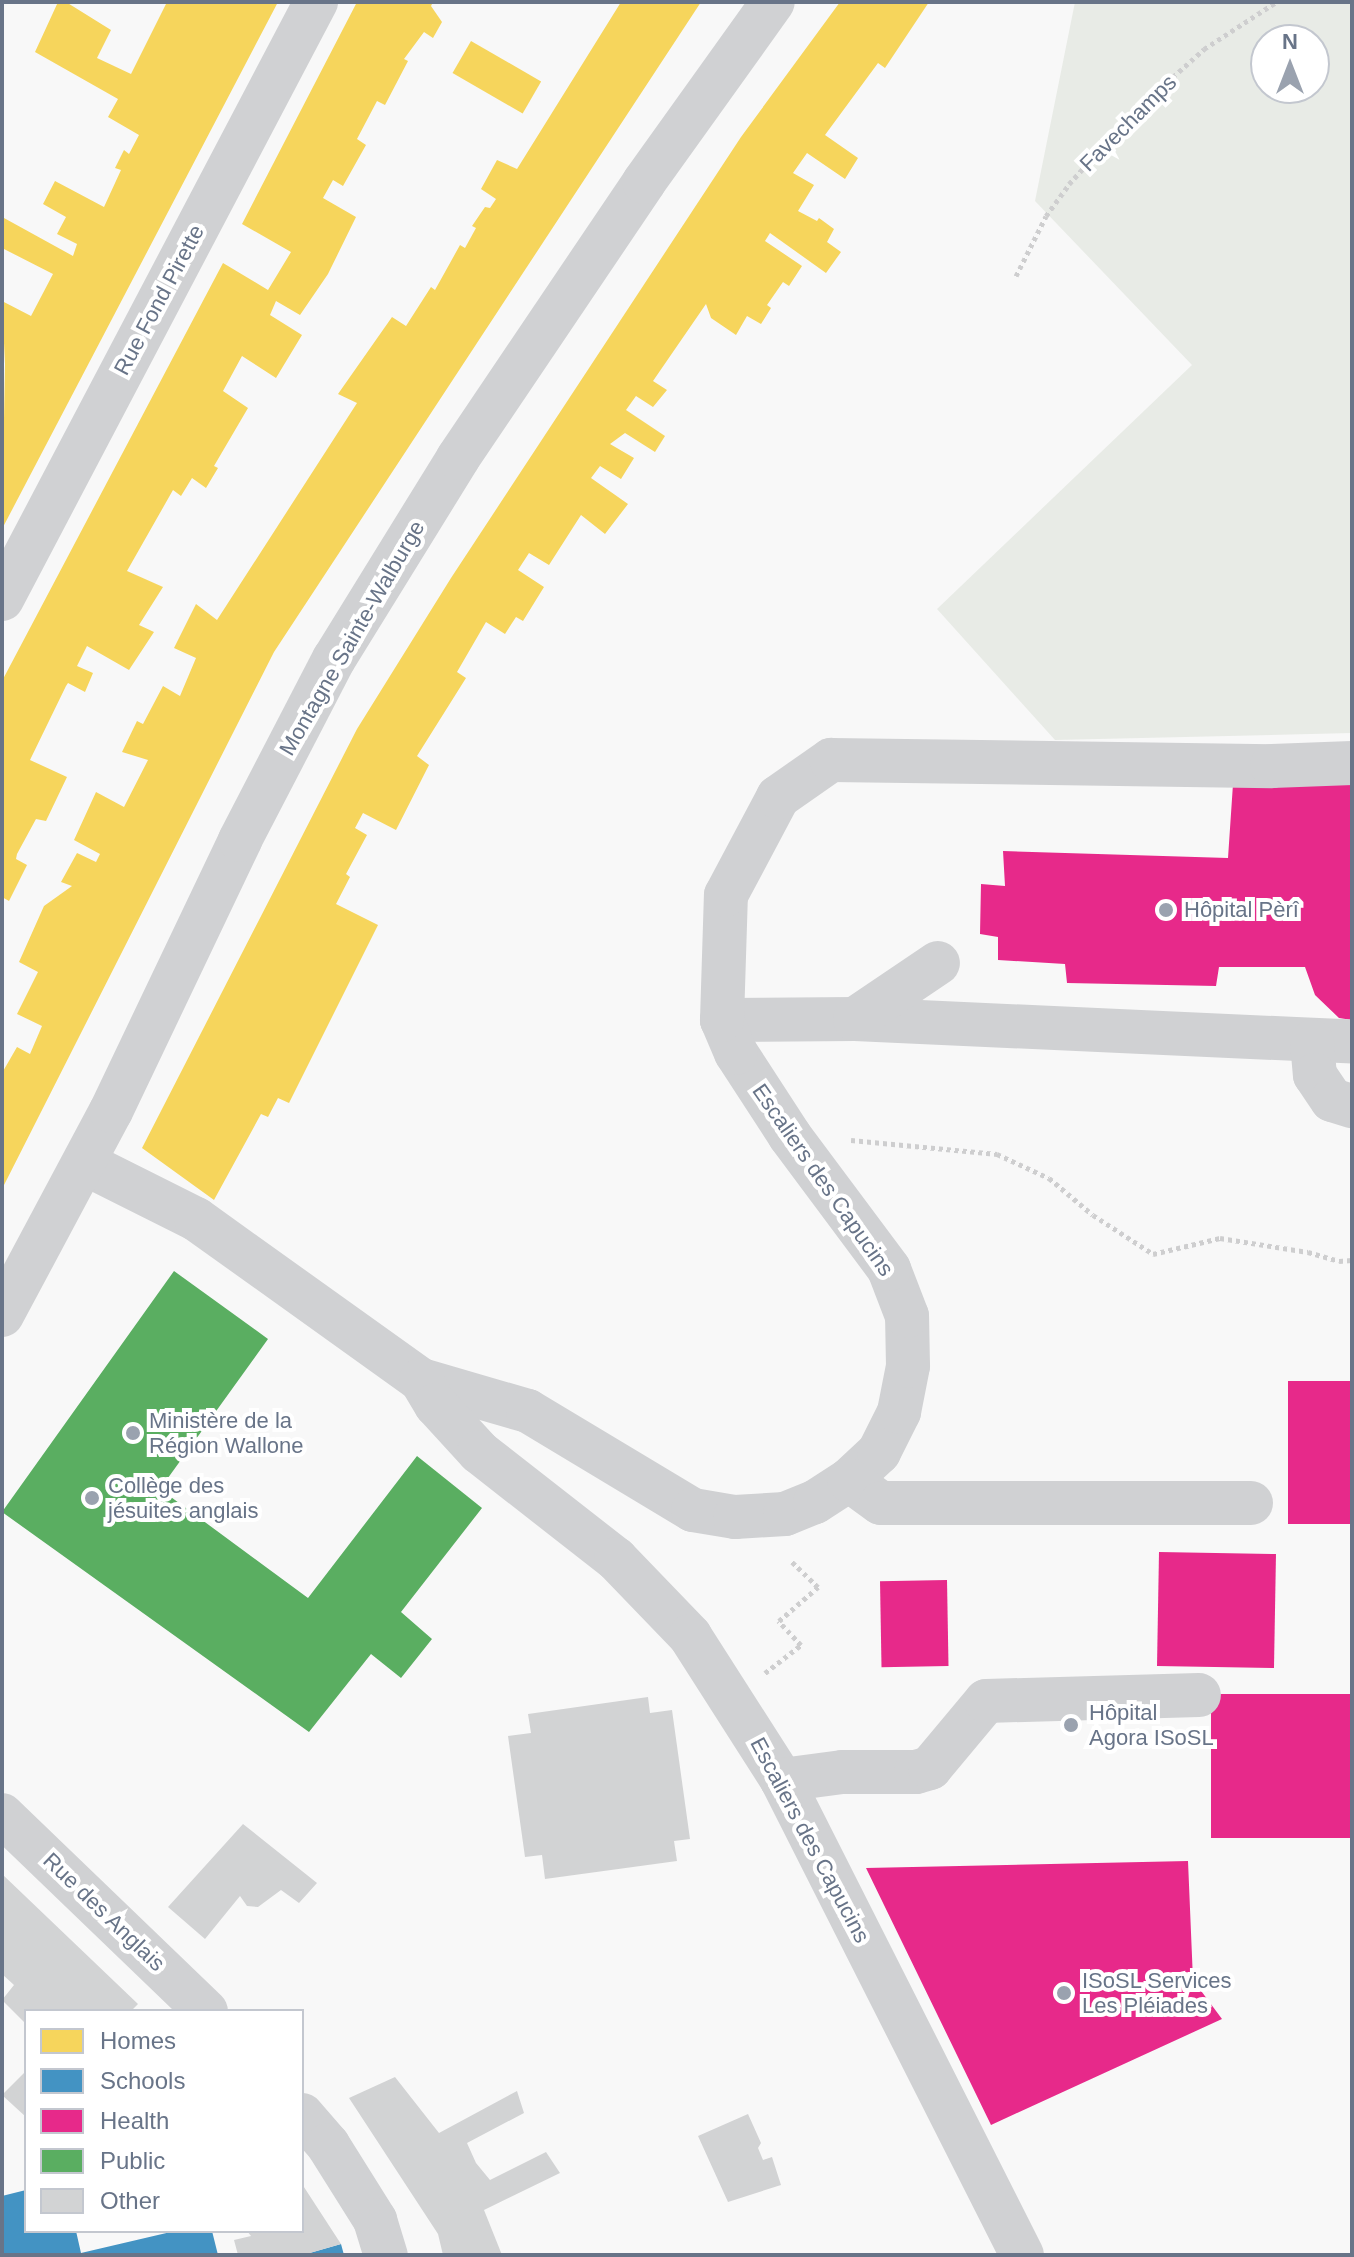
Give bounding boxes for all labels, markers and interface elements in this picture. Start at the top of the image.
north arrow [1250,24,1330,104]
text: N [1282,29,1298,54]
street label: Favechamps [1074,69,1182,177]
street label: Rue Fond Pirette [108,220,210,380]
street label: Montagne Sainte-Walburge [274,516,430,760]
place label: Hôpital Pèrî [1184,897,1299,923]
marker: Hôpital Pèrî [1155,899,1177,921]
street label: Escaliers des Capucins [747,1079,899,1281]
place label: Ministère de la Région Wallone [149,1407,303,1458]
marker: Ministère de la Région Wallone [124,1424,142,1442]
place label: Collège des jésuites anglais [108,1472,258,1524]
marker: Collège des jésuites anglais [83,1489,101,1507]
place label: Hôpital Agora ISoSL [1089,1699,1214,1750]
marker: Hôpital Agora ISoSL [1060,1714,1082,1736]
street label: Escaliers des Capucins [745,1733,875,1947]
street label: Rue des Anglais [37,1847,171,1977]
place label: ISoSL Services Les Pléiades [1082,1967,1232,2018]
marker: ISoSL Services Les Pléiades [1053,1982,1075,2004]
legend [24,2009,304,2233]
text: Homes [100,2027,176,2054]
text: Schools [100,2067,185,2094]
text: Health [100,2107,169,2134]
text: Public [100,2147,165,2174]
text: Other [100,2187,160,2214]

